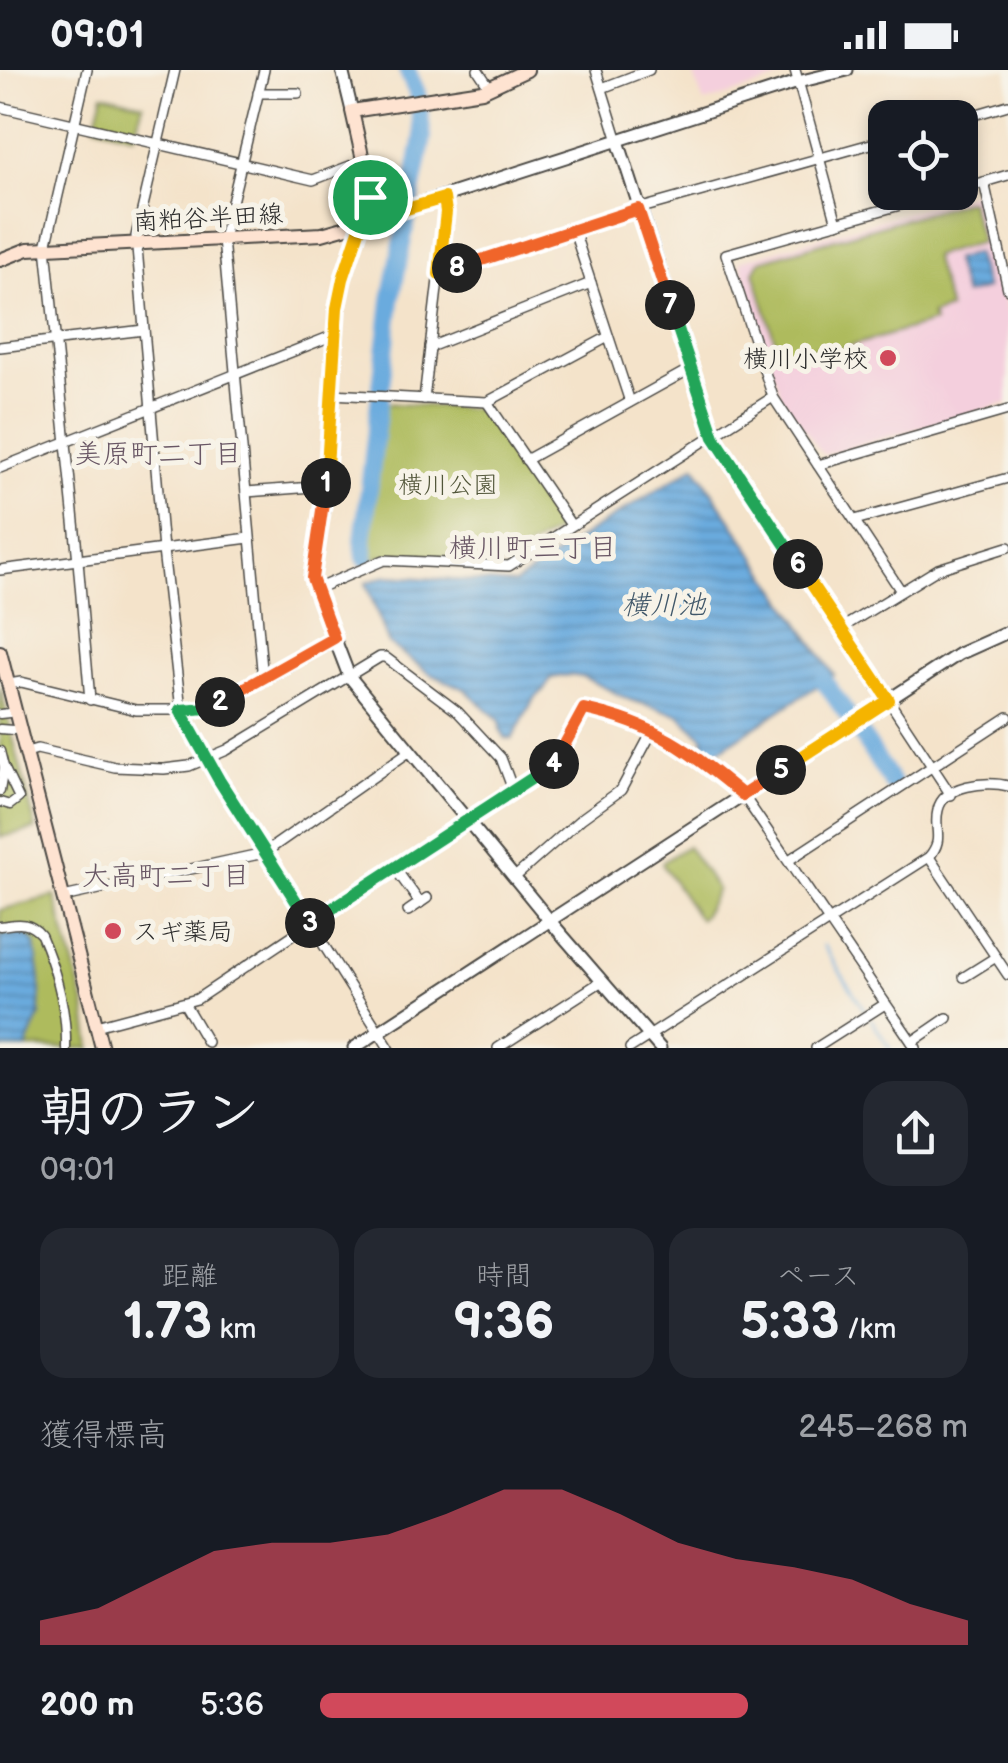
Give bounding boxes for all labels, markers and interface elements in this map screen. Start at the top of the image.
text: 09:01 [50,13,145,58]
map controls [868,100,978,210]
button: locate [868,100,978,210]
pin [328,155,413,240]
icon: arrive [343,170,398,225]
street label: 南粕谷半田線 [132,199,284,238]
pin: 8 [432,243,482,293]
text: 8 [449,251,465,284]
pin: 7 [645,280,695,330]
text: 7 [662,288,678,321]
place label: 横川小学校 [743,344,868,375]
marker: 横川小学校 [877,347,899,369]
district label: 美原町二丁目 [74,438,242,471]
pin: 1 [301,458,351,508]
text: 1 [320,466,332,499]
park label: 横川公園 [398,470,498,501]
district label: 横川町三丁目 [449,532,617,565]
pin: 6 [773,539,823,589]
text: 6 [790,547,806,580]
water label: 横川池 [622,589,707,622]
pin: 2 [195,677,245,727]
text: 2 [212,685,228,718]
pin: 4 [529,739,579,789]
pin: 5 [756,745,806,795]
text: 4 [546,747,562,780]
text: 5 [773,753,789,786]
district label: 大高町二丁目 [82,860,250,893]
pin: 3 [285,898,335,948]
text: 3 [302,906,318,939]
place label: スギ薬局 [133,917,233,948]
marker: スギ薬局 [102,920,124,942]
text: 朝のラン [40,1080,260,1147]
button: share [863,1081,968,1186]
text: 09:01 [40,1151,115,1190]
text: 距離 [162,1260,218,1293]
text: 時間 [476,1260,532,1293]
text: ペース [777,1260,859,1293]
text: 1.73 [123,1293,212,1353]
text: 9:36 [454,1293,554,1353]
text: 5:33 [740,1293,839,1353]
text: km [212,1313,256,1346]
text: /km [839,1313,897,1346]
text: 245–268 m [798,1408,968,1447]
text: 獲得標高 [40,1416,168,1455]
text: 200 m [40,1686,134,1725]
text: 5:36 [200,1686,264,1725]

